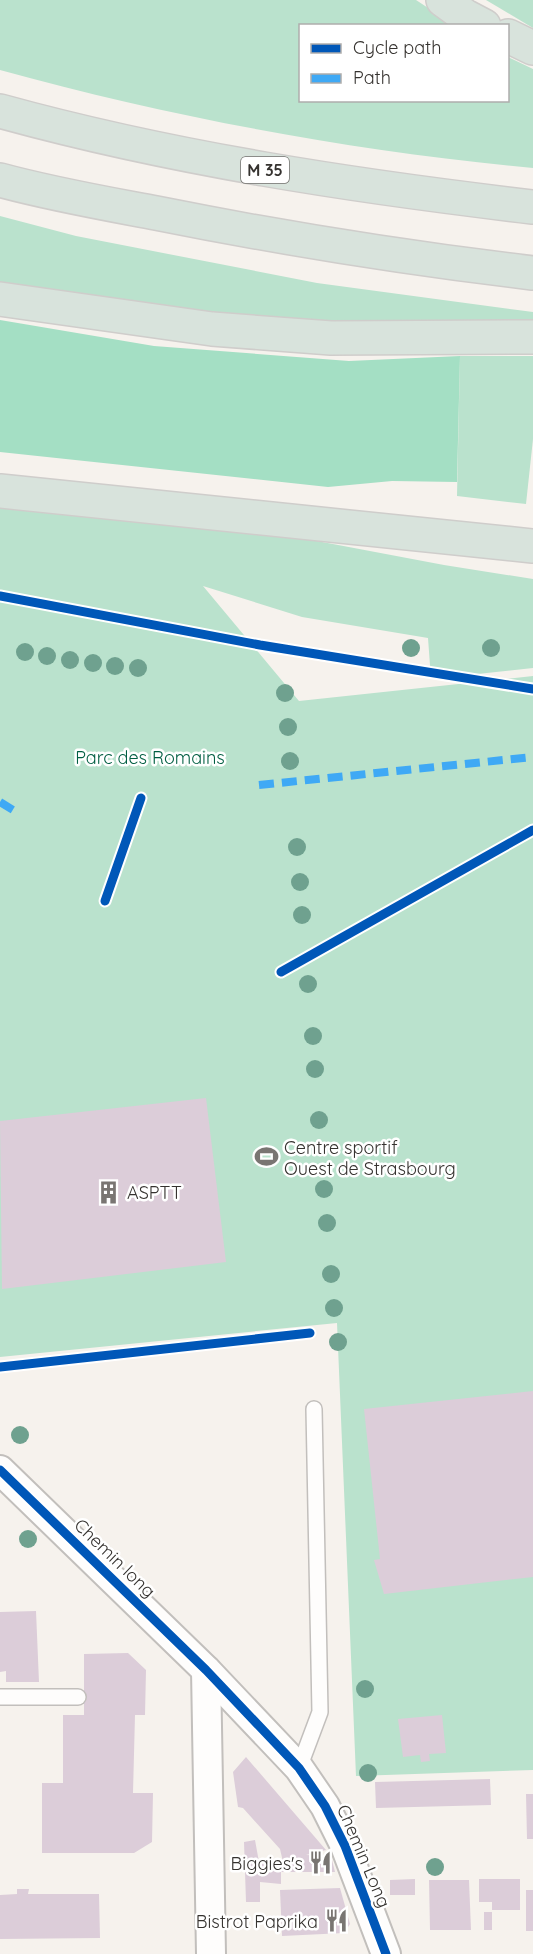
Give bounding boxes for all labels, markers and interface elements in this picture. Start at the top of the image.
legend [299,24,509,102]
text: Cycle path [353,36,441,59]
text: Path [353,66,391,89]
road number: M 35 [241,157,289,183]
park label: Parc des Romains [75,746,225,769]
place label: Centre sportif Ouest de Strasbourg [284,1136,456,1180]
sports icon: Centre sportif Ouest de Strasbourg [253,1144,279,1170]
building icon: ASPTT [96,1179,122,1205]
place label: ASPTT [127,1181,182,1204]
street label: Chemin long [70,1514,160,1602]
street label: Chemin Long [332,1801,396,1911]
restaurant icon: Biggies's [308,1850,334,1876]
place label: Biggies's [231,1852,303,1875]
restaurant icon: Bistrot Paprika [323,1908,349,1934]
place label: Bistrot Paprika [196,1910,318,1933]

